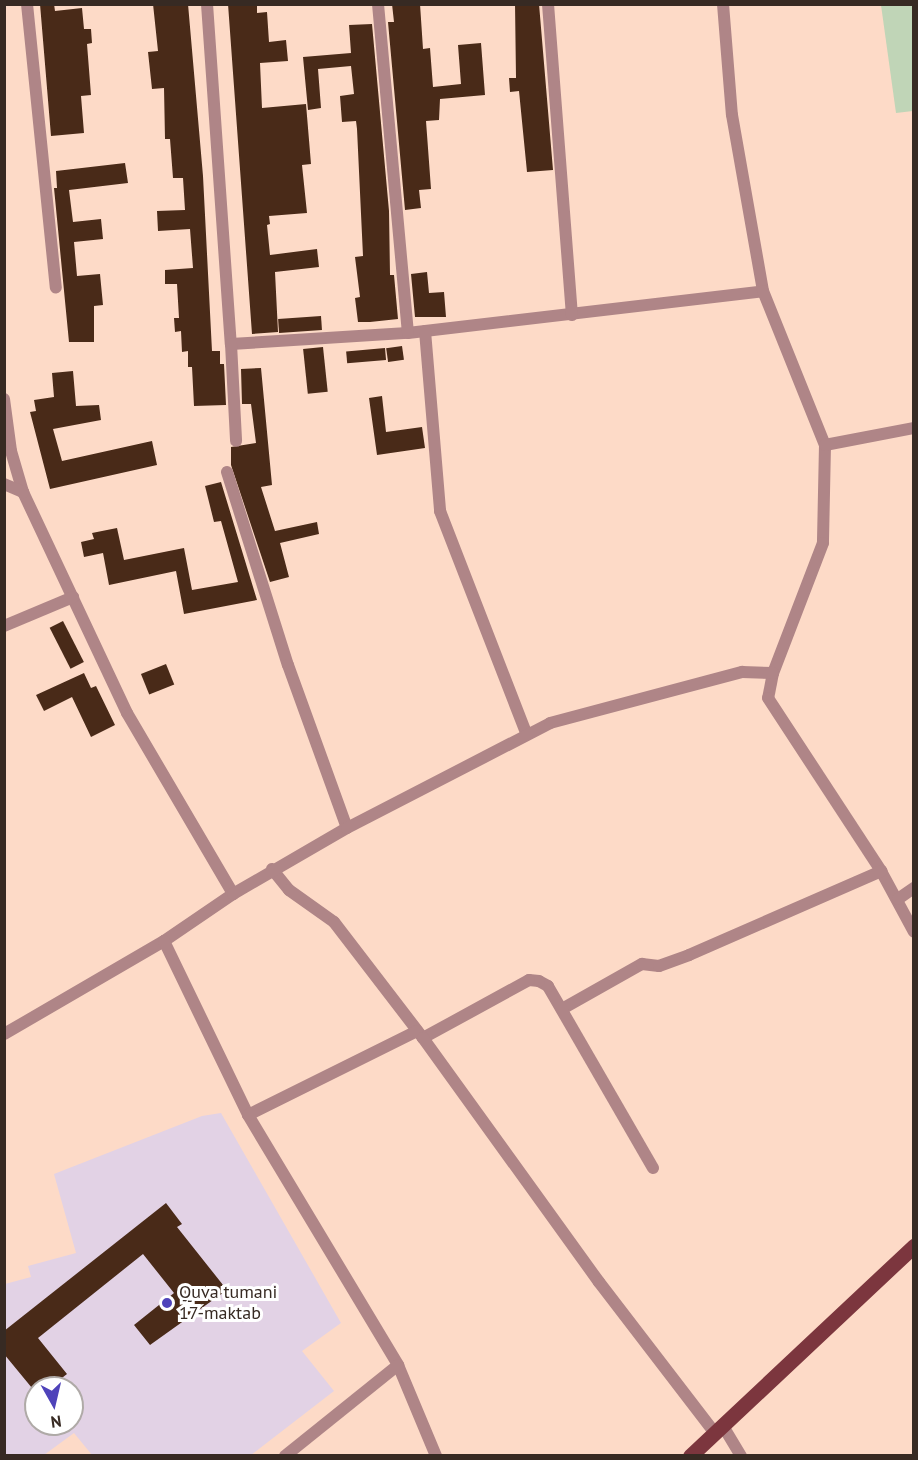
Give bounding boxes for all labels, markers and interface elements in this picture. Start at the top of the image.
place label: Quva tumani 17-maktab [179,1282,277,1324]
marker: Quva tumani 17-maktab [160,1296,174,1310]
north arrow [24,1376,84,1436]
text: N [50,1411,63,1432]

